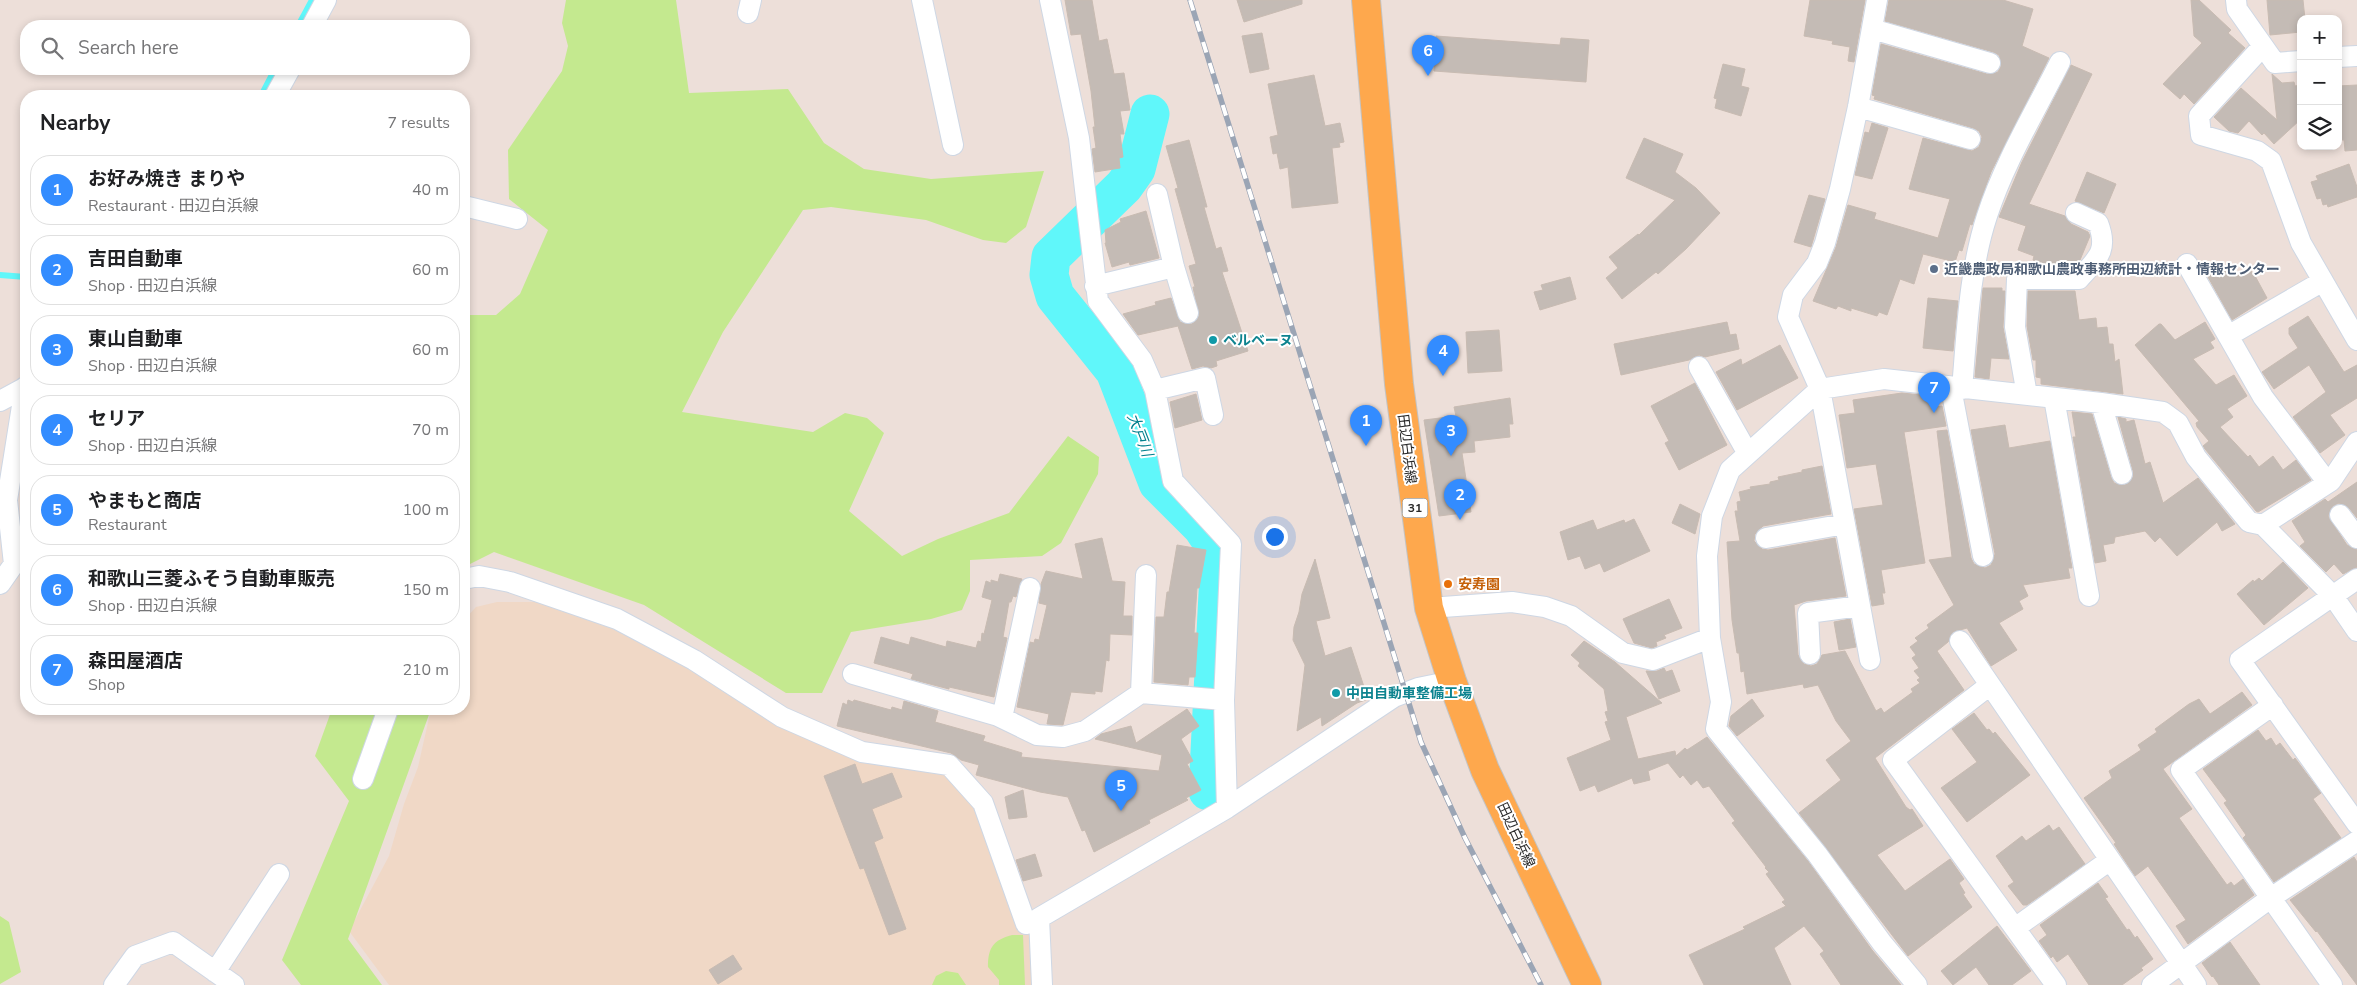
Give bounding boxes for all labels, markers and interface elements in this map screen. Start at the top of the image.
map controls [2297,15,2342,150]
button: + [2297,15,2342,60]
search box [20,20,470,75]
icon: search [38,34,66,62]
text: Search here [78,35,179,61]
pin: 6 [1412,35,1444,76]
button: − [2297,60,2342,105]
button: layers [2297,105,2342,150]
text: Nearby [40,109,110,137]
text: 7 results [388,112,450,134]
text: お好み焼き まりや [88,166,245,192]
text: 1 [52,179,62,201]
text: 40 m [412,179,449,201]
text: Restaurant · 田辺白浜線 [88,195,258,217]
text: 吉田自動車 [88,246,183,272]
text: 2 [52,259,62,281]
text: 60 m [412,259,449,281]
place label: 近畿農政局和歌山農政事務所田辺統計・情報センター [1944,260,2280,279]
marker: 近畿農政局和歌山農政事務所田辺統計・情報センター [1928,263,1940,275]
text: Shop · 田辺白浜線 [88,275,217,297]
text: 東山自動車 [88,326,183,352]
place label: ベルベーヌ [1223,331,1293,350]
marker: ベルベーヌ [1207,334,1219,346]
pin: 4 [1427,335,1459,376]
text: 3 [52,339,62,361]
text: 60 m [412,339,449,361]
text: Shop · 田辺白浜線 [88,355,217,377]
pin: 7 [1918,372,1950,413]
pin: 1 [1350,405,1382,446]
text: セリア [88,406,145,432]
water label: 大戸川 [1123,410,1158,461]
street label: 田辺白浜線 [1393,413,1421,485]
pin: 3 [1435,415,1467,456]
text: 4 [52,419,62,441]
text: 70 m [412,419,449,441]
text: Shop · 田辺白浜線 [88,435,217,457]
pin: 2 [1444,479,1476,520]
text: やまもと商店 [88,488,202,514]
road number: 31 [1402,498,1428,518]
text: 5 [52,499,62,521]
text: 100 m [402,499,449,521]
text: Restaurant [88,514,167,536]
your location [1262,524,1288,550]
text: 和歌山三菱ふそう自動車販売 [88,566,335,592]
place label: 安寿園 [1458,575,1500,594]
marker: 安寿園 [1442,578,1454,590]
text: 6 [52,579,62,601]
text: 150 m [402,579,449,601]
text: Shop · 田辺白浜線 [88,595,217,617]
text: 森田屋酒店 [88,648,183,674]
text: 7 [52,659,62,681]
text: 210 m [402,659,449,681]
text: Shop [88,674,125,696]
place label: 中田自動車整備工場 [1346,684,1472,703]
marker: 中田自動車整備工場 [1330,687,1342,699]
pin: 5 [1105,770,1137,811]
street label: 田辺白浜線 [1493,799,1539,871]

